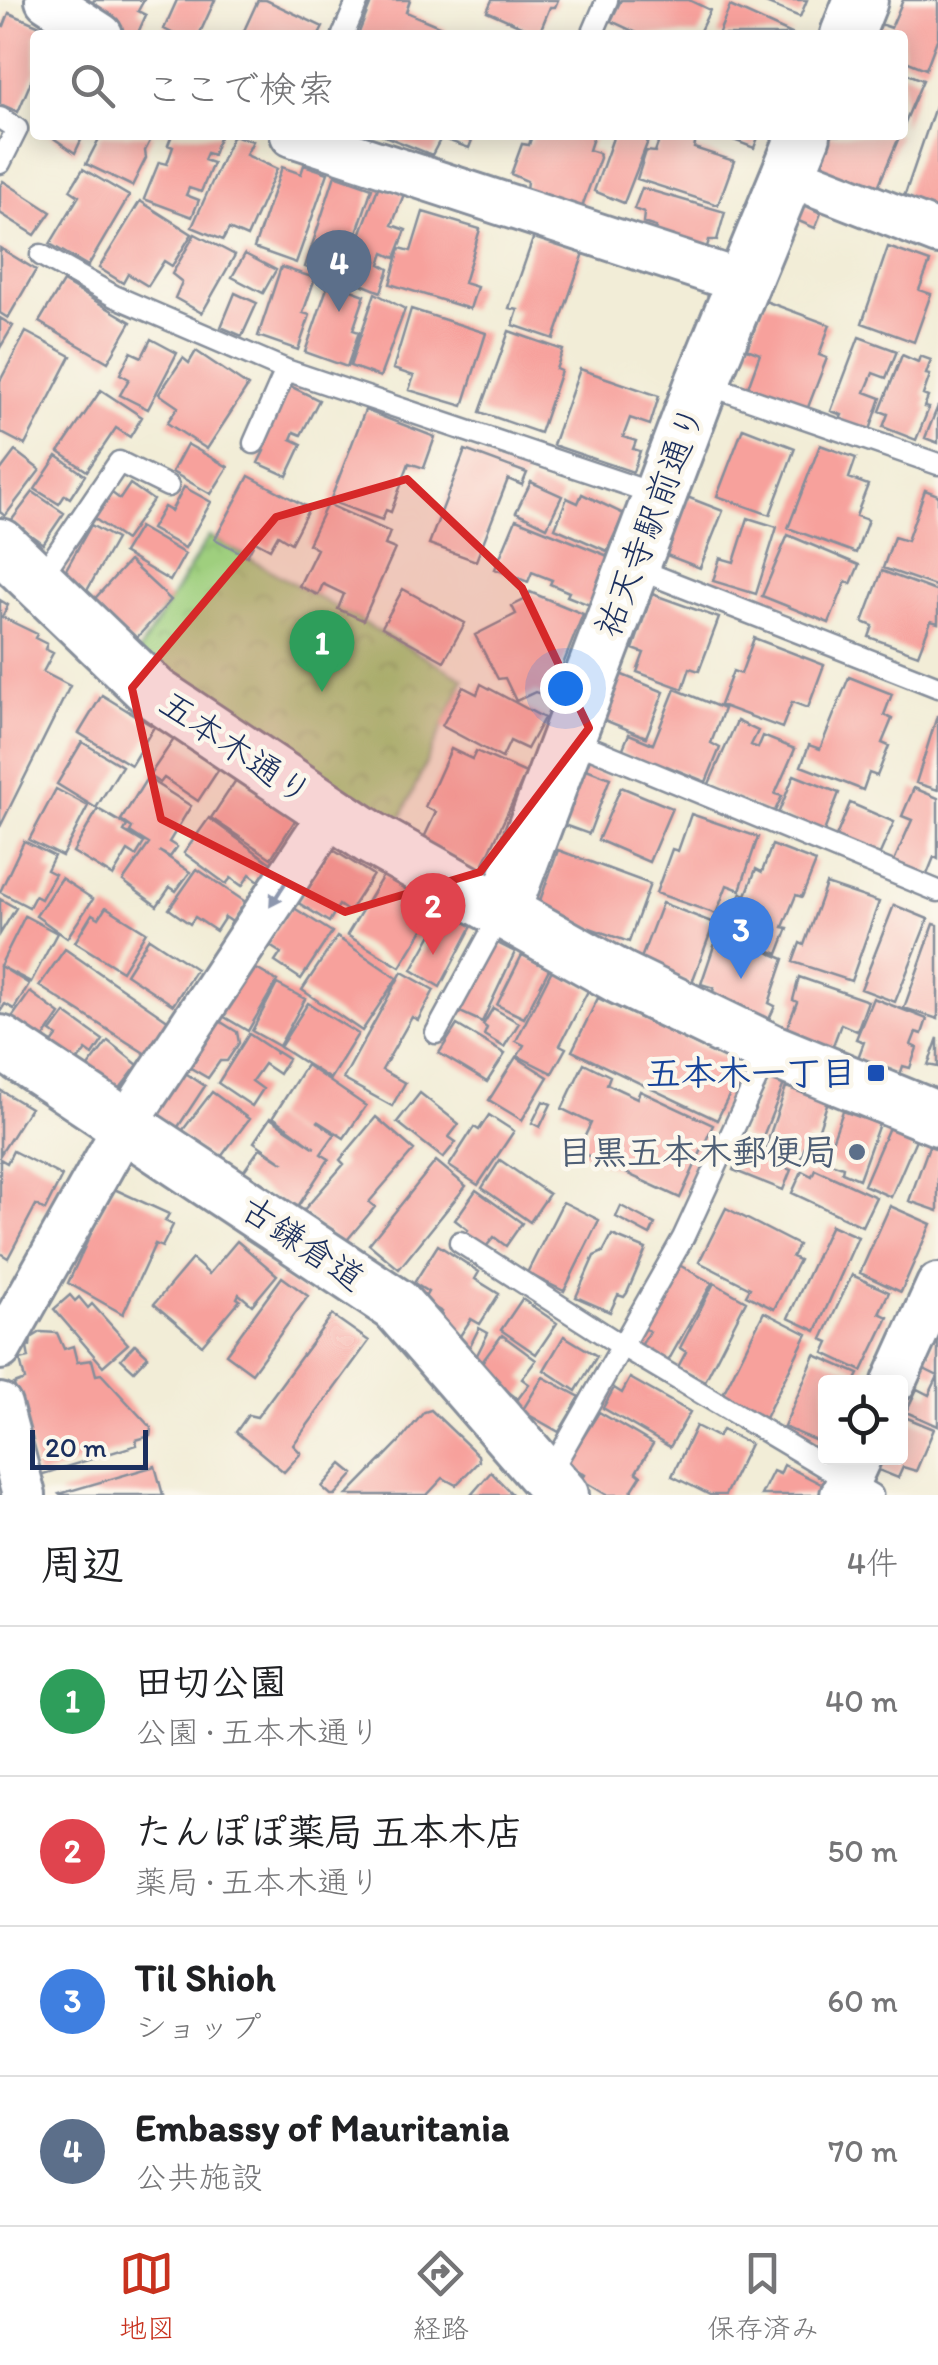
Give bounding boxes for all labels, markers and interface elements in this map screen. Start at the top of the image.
search box [30,30,908,140]
icon: search [65,58,120,113]
text: ここで検索 [145,66,335,112]
pin: 4 [306,230,372,312]
street label: 祐天寺駅前通り [586,399,714,643]
pin: 1 [290,610,354,692]
your location [540,663,591,714]
street label: 五本木通り [152,682,320,814]
pin: 2 [400,872,466,955]
one-way arrow [269,881,287,908]
pin: 3 [708,896,774,979]
place label: 五本木一丁目 [646,1052,856,1094]
marker: 五本木一丁目 [865,1062,887,1084]
place label: 目黒五本木郵便局 [557,1131,837,1173]
marker: 目黒五本木郵便局 [846,1141,868,1163]
street label: 古鎌倉道 [233,1186,373,1300]
map controls [818,1375,908,1465]
button: locate [818,1375,908,1465]
scale bar [30,1425,148,1470]
text: 20 m [45,1430,107,1464]
text: 周辺 [40,1539,124,1590]
text: 4件 [847,1544,898,1582]
text: 田切公園 [135,1659,287,1705]
text: 1 [65,1682,80,1720]
text: 40 m [825,1682,898,1720]
text: 公園 · 五本木通り [135,1713,381,1751]
text: たんぽぽ薬局 五本木店 [135,1809,524,1855]
text: 2 [64,1832,81,1870]
text: 50 m [827,1832,898,1870]
text: 薬局 · 五本木通り [135,1863,381,1901]
text: Til Shioh [135,1955,275,2001]
text: 3 [64,1982,81,2020]
text: 60 m [827,1982,898,2020]
text: ショップ [135,2008,262,2046]
text: Embassy of Mauritania [135,2105,509,2151]
text: 4 [63,2132,82,2170]
text: 70 m [828,2132,898,2170]
text: 公共施設 [135,2158,263,2196]
tab: 地図 [119,2246,175,2346]
tab: 経路 [413,2246,469,2346]
tab: 保存済み [707,2246,819,2346]

